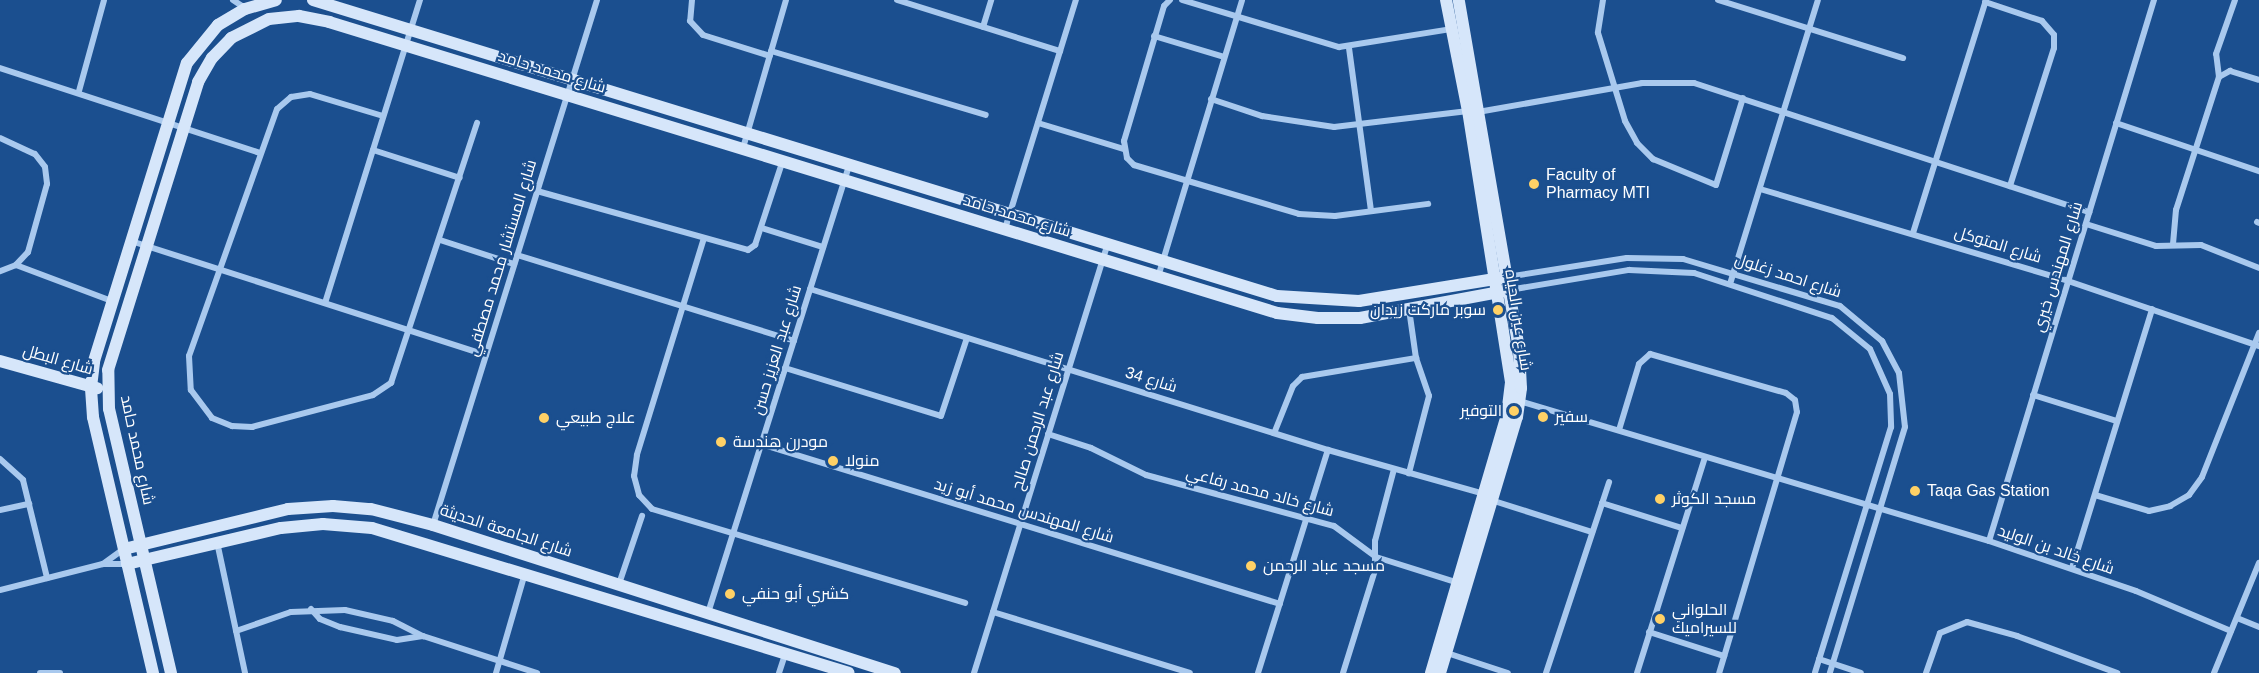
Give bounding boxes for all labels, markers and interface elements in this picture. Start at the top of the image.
street label: شارع محمد حامد [496,47,608,97]
street label: شارع المستشار محمد مصطفي [463,157,541,359]
place label: Faculty of Pharmacy MTI [1546,165,1650,203]
marker: Faculty of Pharmacy MTI [1527,177,1541,191]
street label: شارع محمد حامد [961,191,1073,241]
street label: شارع المهندس خيري [2029,199,2087,335]
street label: شارع المتوكل [1952,223,2044,267]
street label: شارع احمد زغلول [1732,250,1844,302]
street label: شارع عين الحياه [1501,268,1535,372]
street label: شارع عبد العزيز حسن [748,283,806,417]
place label: سوبر ماركت زيدان [1370,300,1486,320]
marker: سوبر ماركت زيدان [1491,303,1505,317]
street label: شارع البطل [21,341,95,379]
street label: شارع عبد الرحمن صالح [1008,349,1068,493]
street label: شارع 34 [1123,363,1179,397]
street label: شارع محمد حامد [116,393,158,507]
place label: التوفير [1460,401,1502,421]
marker: التوفير [1507,404,1521,418]
place label: سفير [1555,407,1588,427]
place label: علاج طبيعي [556,408,636,428]
marker: سفير [1536,410,1550,424]
marker: علاج طبيعي [537,411,551,425]
place label: مودرن هندسة [733,432,828,452]
marker: مودرن هندسة [714,435,728,449]
place label: منولا [845,451,880,471]
marker: منولا [826,454,840,468]
street label: شارع خالد محمد رفاعي [1184,463,1336,521]
street label: شارع المهندس محمد أبو زيد [932,474,1116,548]
place label: Taqa Gas Station [1927,481,2050,501]
marker: Taqa Gas Station [1908,484,1922,498]
place label: مسجد الكوثر [1672,489,1756,509]
marker: مسجد الكوثر [1653,492,1667,506]
street label: شارع الجامعة الحديثة [438,501,574,561]
street label: شارع خالد بن الوليد [1995,521,2117,579]
place label: مسجد عباد الرحمن [1263,556,1385,576]
marker: مسجد عباد الرحمن [1244,559,1258,573]
place label: كشري أبو حنفي [742,584,849,604]
marker: كشري أبو حنفي [723,587,737,601]
place label: الحلواني للسيراميك [1672,600,1737,638]
marker: الحلواني للسيراميك [1653,612,1667,626]

